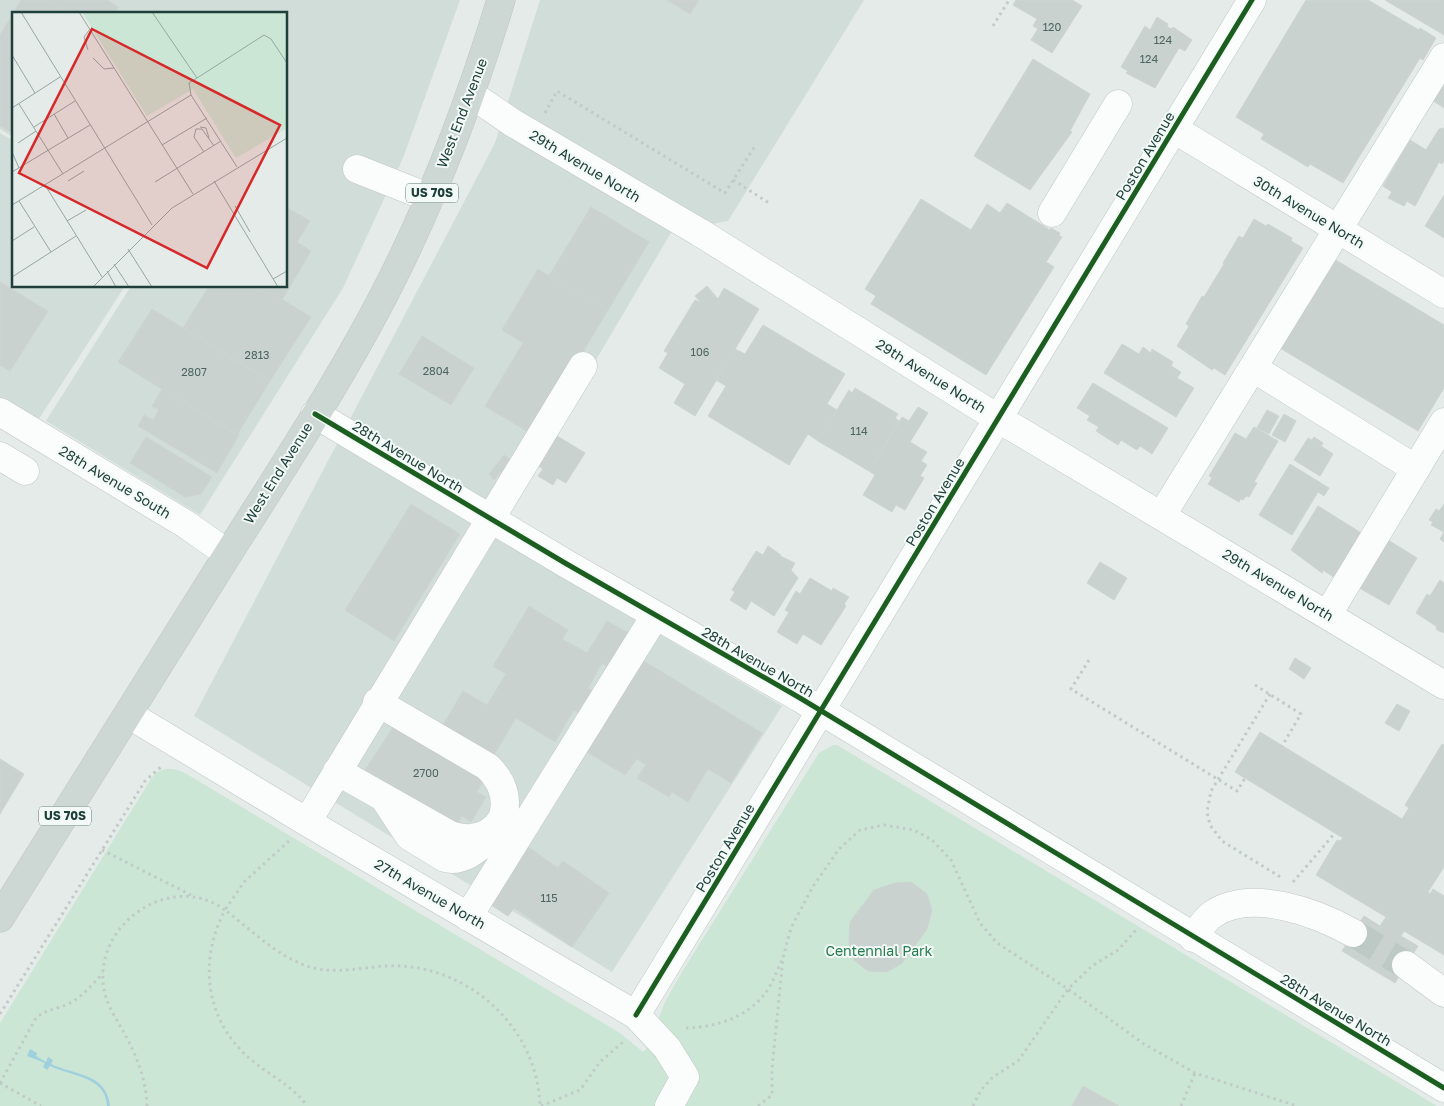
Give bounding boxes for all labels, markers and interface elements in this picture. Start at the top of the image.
inset map [12,12,288,288]
house number: 120 [1043,20,1061,33]
house number: 124 [1154,33,1172,46]
house number: 124 [1140,52,1158,65]
street label: West End Avenue [433,56,490,170]
street label: Poston Avenue [1111,108,1178,203]
street label: 29th Avenue North [527,126,644,205]
street label: 30th Avenue North [1251,172,1368,251]
road number: US 70S [406,184,458,202]
street label: 29th Avenue North [873,335,989,416]
house number: 106 [691,345,710,358]
house number: 2813 [245,348,269,361]
house number: 2804 [423,364,450,377]
house number: 2807 [181,365,207,378]
street label: 28th Avenue North [350,417,467,496]
street label: West End Avenue [240,419,316,527]
house number: 114 [850,424,868,437]
street label: 28th Avenue South [56,441,174,522]
street label: Poston Avenue [901,454,968,549]
street label: 29th Avenue North [1220,545,1337,624]
street label: 28th Avenue North [699,623,817,700]
house number: 2700 [413,766,439,779]
street label: Poston Avenue [691,800,758,895]
road number: US 70S [39,806,91,826]
street label: 27th Avenue North [372,855,489,932]
house number: 115 [540,891,558,904]
park label: Centennial Park [825,942,933,959]
street label: 28th Avenue North [1278,970,1395,1049]

